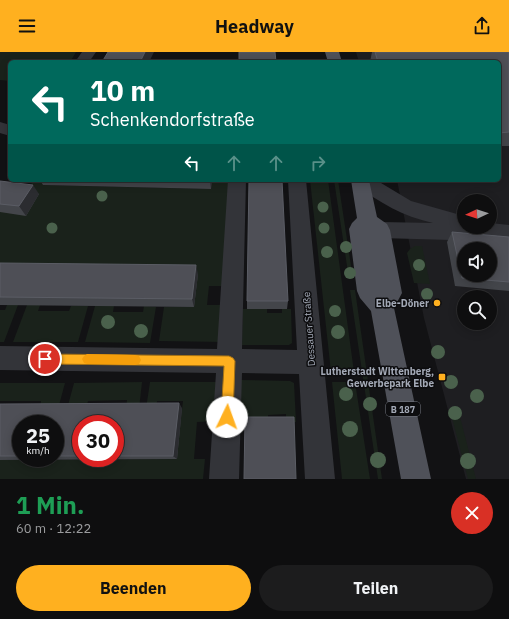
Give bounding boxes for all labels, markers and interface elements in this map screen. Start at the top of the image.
icon: menu [16,15,38,37]
text: Headway [215,15,294,38]
icon: share [471,15,493,37]
text: 10 m [90,72,155,109]
icon: left [24,76,76,128]
text: Schenkendorfstraße [90,108,255,131]
icon: left [181,152,203,174]
icon: ahead [223,152,245,174]
icon: ahead [265,152,287,174]
icon: right [307,152,329,174]
north arrow [457,194,497,234]
map controls [457,194,497,330]
button: sound [457,242,497,282]
button: search [457,290,497,330]
street label: Dessauer Straße [300,291,318,367]
place label: Elbe-Döner [376,297,429,310]
marker: Elbe-Döner [432,298,442,308]
pin [28,342,62,376]
icon: arrive [34,348,56,370]
place label: Lutherstadt Wittenberg, Gewerbepark Elbe [321,365,434,390]
marker: Lutherstadt Wittenberg, Gewerbepark Elbe [437,372,447,382]
position arrow [206,396,248,438]
road number: B 187 [386,402,420,416]
speed limit sign: 30 [72,415,124,467]
text: 25 [26,422,50,449]
text: km/h [26,444,50,457]
text: 1 Min. [16,489,84,521]
button: close [451,492,493,534]
text: 60 m · 12:22 [16,520,91,537]
button: Beenden [16,565,251,611]
button: Teilen [259,565,493,611]

